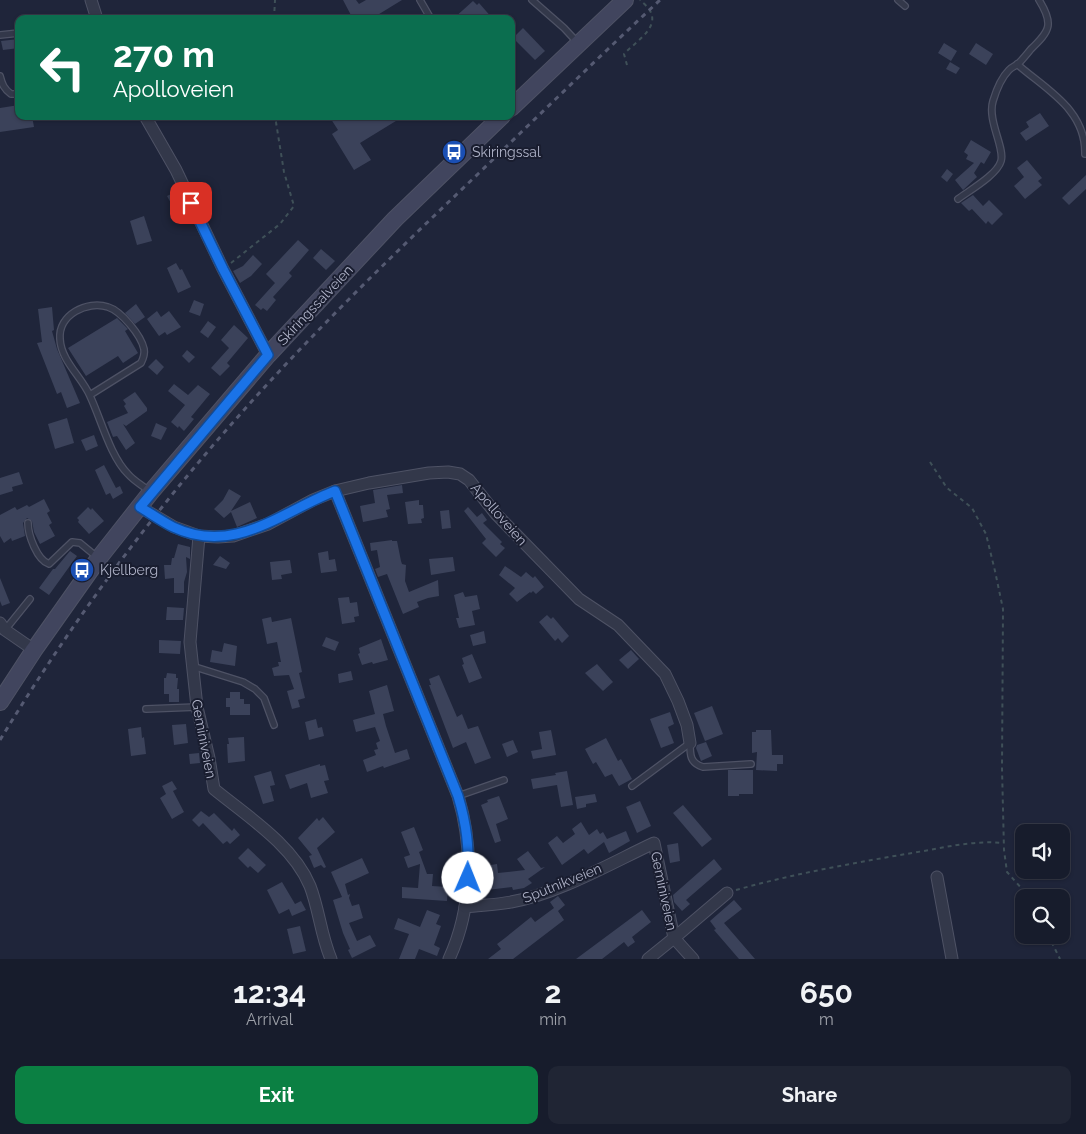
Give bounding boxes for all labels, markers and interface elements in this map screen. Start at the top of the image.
text: 270 m [113,34,215,75]
icon: left [30,35,95,100]
text: Apolloveien [113,76,234,102]
bus stop icon: Skiringssal [441,139,467,165]
place label: Skiringssal [472,144,541,160]
pin [170,182,212,224]
icon: arrive [177,189,205,217]
street label: Skiringssalveien [274,262,356,348]
street label: Apolloveien [468,480,530,548]
bus stop icon: Kjellberg [69,557,95,583]
place label: Kjellberg [100,562,158,578]
street label: Geminiveien [188,698,220,780]
map controls [1015,824,1070,944]
button: sound [1015,824,1070,879]
street label: Geminiveien [648,850,680,932]
position arrow [441,851,493,903]
street label: Sputnikveien [520,860,604,906]
button: search [1015,889,1070,944]
text: 12:34 [233,975,306,1010]
text: 2 [544,975,561,1010]
text: 650 [800,975,853,1010]
text: Arrival [246,1010,293,1029]
text: min [539,1010,567,1029]
text: m [819,1010,834,1029]
button: Exit [15,1066,538,1124]
button: Share [548,1066,1071,1124]

